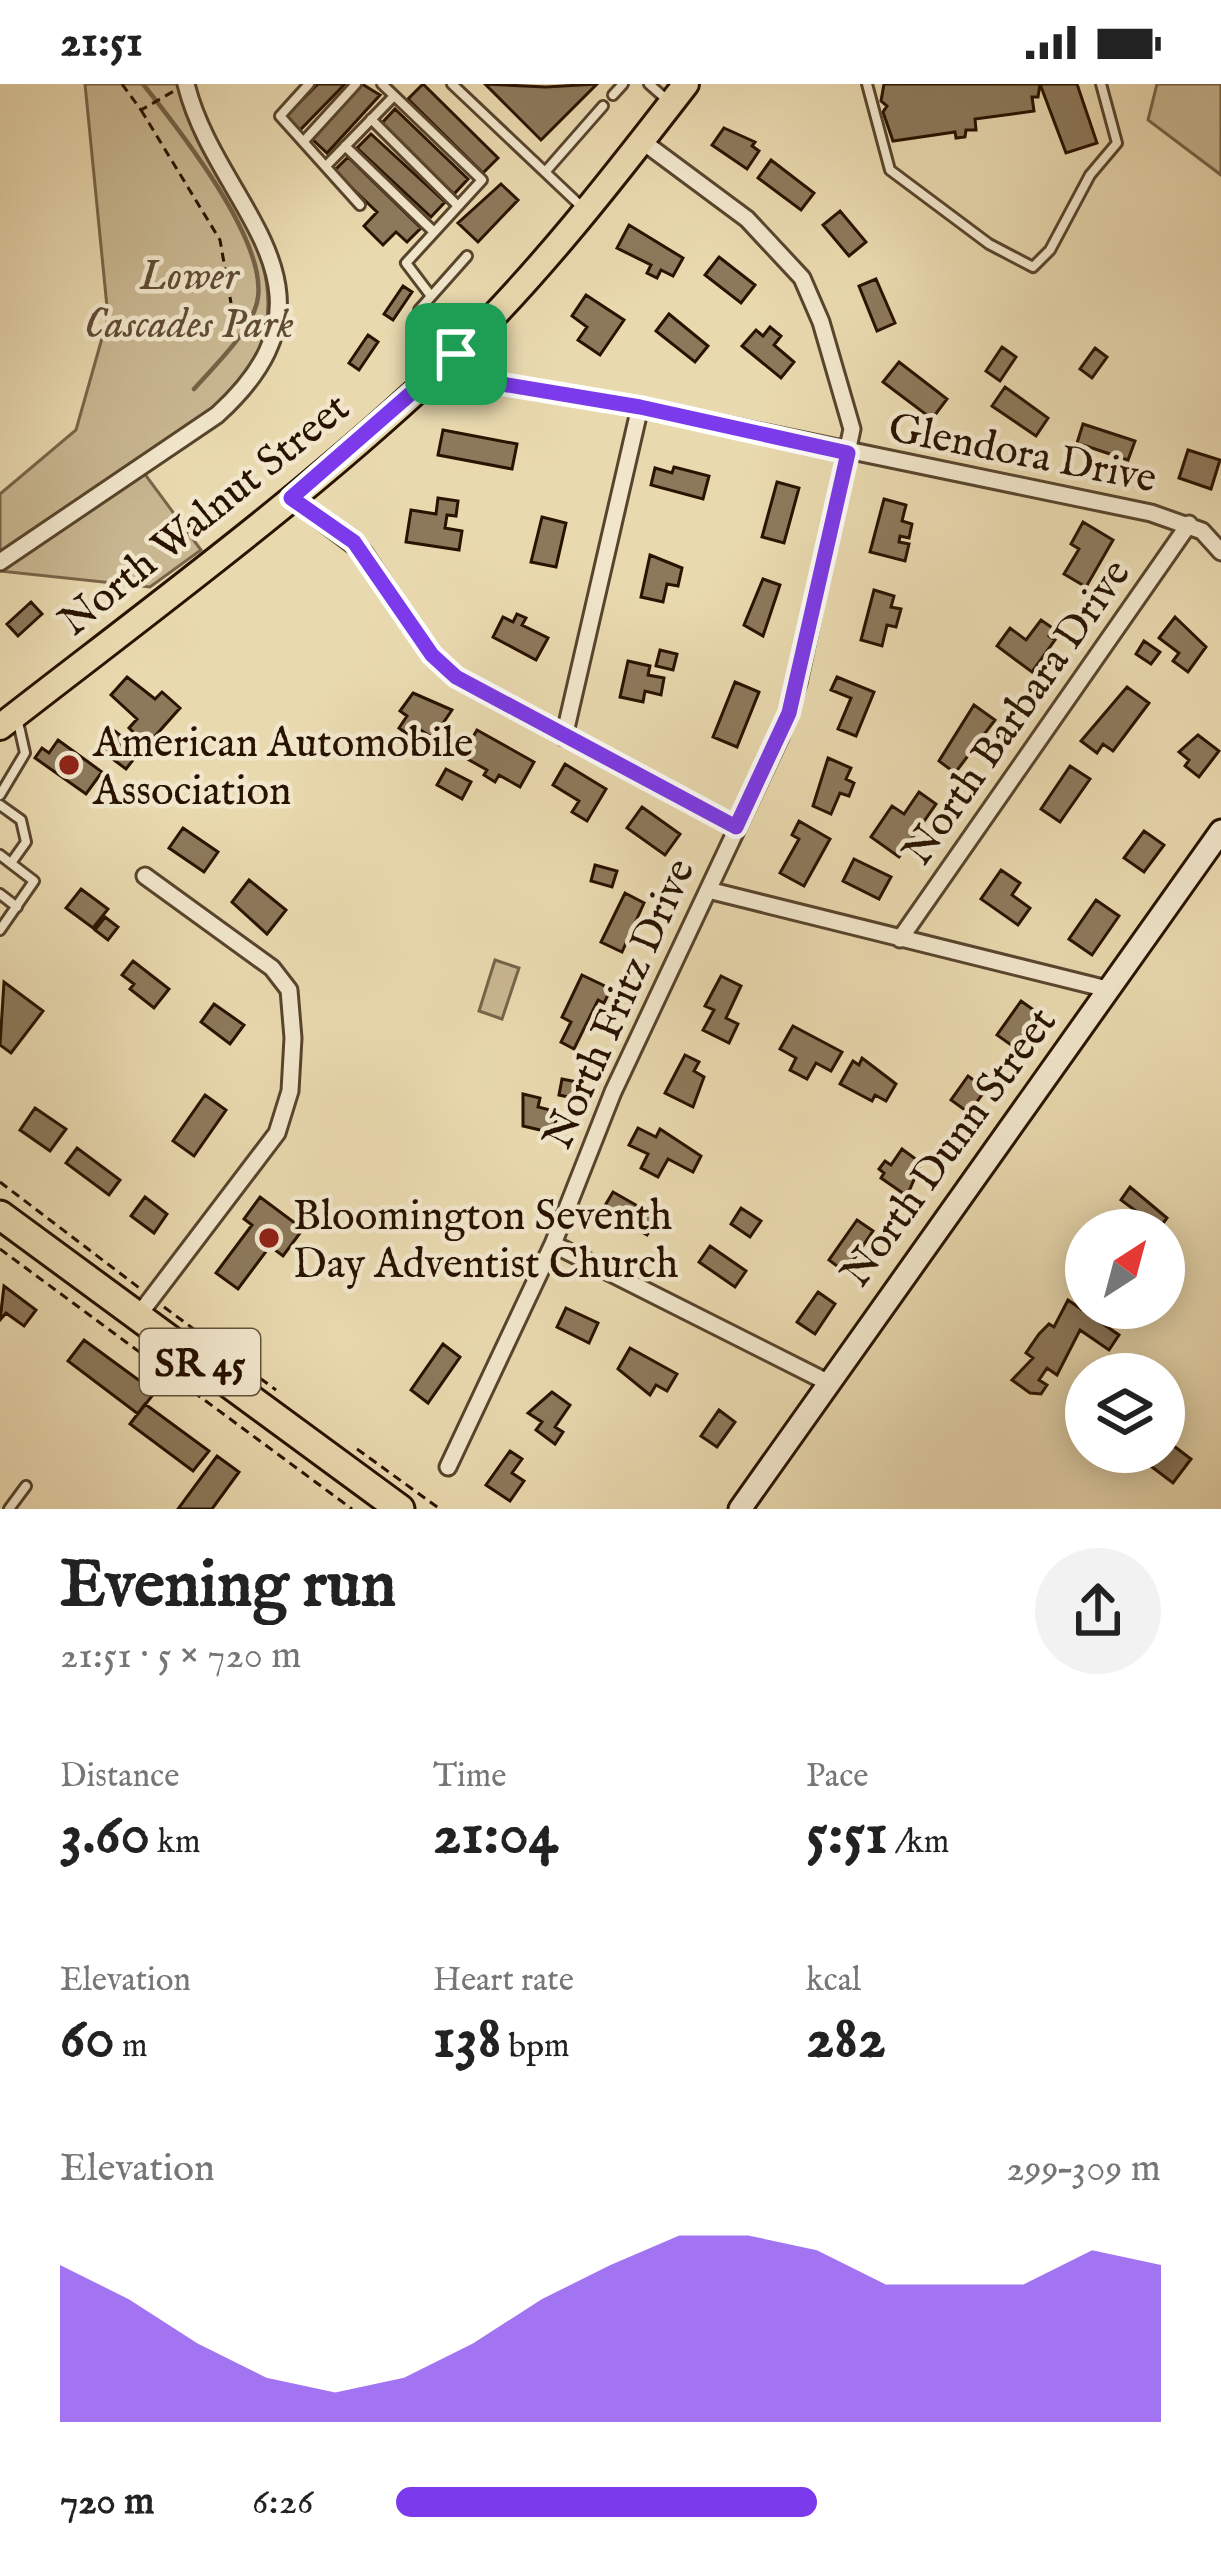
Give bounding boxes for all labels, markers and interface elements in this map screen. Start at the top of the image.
text: 21:51 [60,14,143,71]
park label: Lower Cascades Park [84,251,294,352]
pin [405,303,507,405]
icon: arrive [423,321,489,387]
street label: North Walnut Street [49,383,361,649]
street label: Glendora Drive [884,402,1161,506]
street label: North Barbara Drive [892,550,1143,876]
place label: American Automobile Association [92,718,473,819]
marker: American Automobile Association [56,752,82,778]
street label: North Fritz Drive [532,851,708,1158]
street label: North Dunn Street [831,998,1069,1298]
place label: Bloomington Seventh Day Adventist Church [293,1191,678,1292]
north arrow [1065,1209,1185,1329]
map controls [1065,1209,1185,1473]
marker: Bloomington Seventh Day Adventist Church [256,1225,282,1251]
road number: SR 45 [140,1329,260,1395]
button: layers [1065,1353,1185,1473]
text: Evening run [60,1545,396,1629]
button: share [1035,1548,1161,1674]
text: 21:51 · 5 × 720 m [60,1632,301,1681]
text: Distance [60,1756,179,1798]
text: Time [433,1756,506,1798]
text: Pace [806,1756,868,1798]
text: 3.60 [60,1798,150,1874]
text: 21:04 [433,1798,558,1874]
text: 5:51 [806,1798,888,1874]
text: km [150,1822,200,1864]
text: /km [888,1822,949,1864]
text: Elevation [60,1960,191,2002]
text: Heart rate [433,1960,574,2002]
text: kcal [806,1960,861,2002]
text: 60 [60,2002,115,2078]
text: 138 [433,2002,501,2078]
text: 282 [806,2002,886,2078]
text: m [115,2026,148,2068]
text: bpm [501,2026,569,2068]
text: Elevation [60,2145,215,2194]
text: 299–309 m [1006,2145,1161,2194]
text: 720 m [60,2478,154,2527]
text: 6:26 [252,2478,314,2527]

